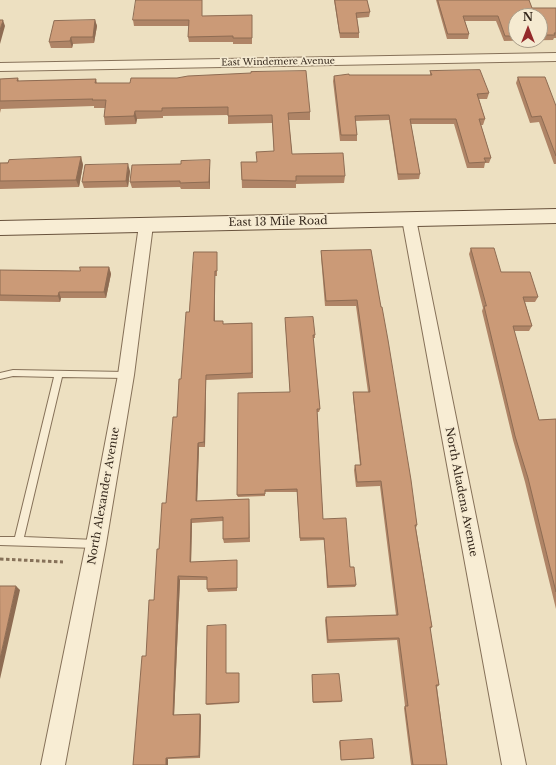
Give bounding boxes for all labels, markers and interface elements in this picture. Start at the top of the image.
north arrow [508,8,548,48]
text: N [523,10,533,24]
street label: East Windemere Avenue [221,56,335,68]
street label: East 13 Mile Road [228,215,328,229]
street label: North Alexander Avenue [85,426,123,566]
street label: North Altadena Avenue [442,426,480,558]

